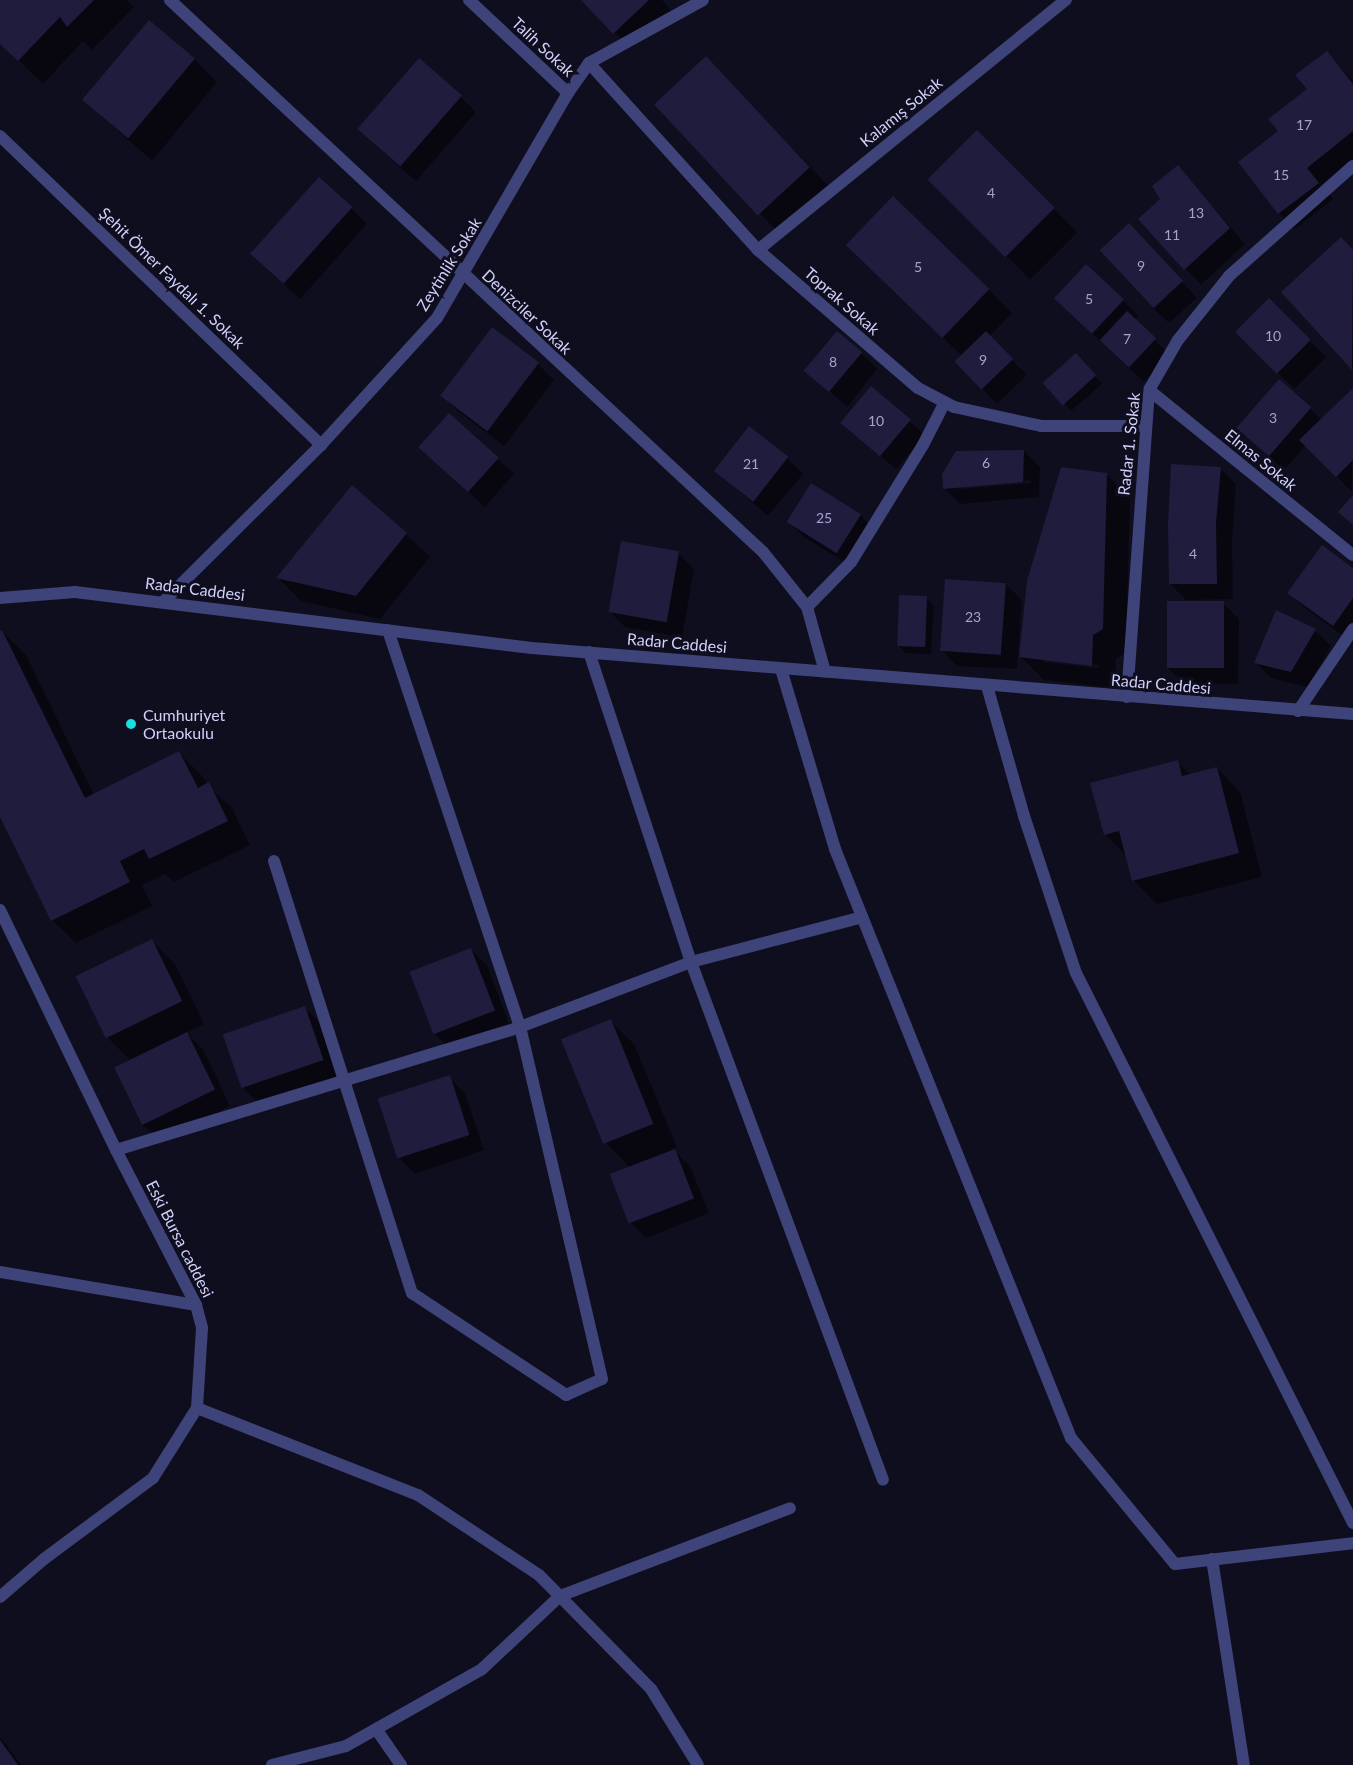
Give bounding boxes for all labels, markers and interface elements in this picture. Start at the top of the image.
street label: Talih Sokak [508,13,578,81]
street label: Kalamış Sokak [856,73,946,151]
house number: 17 [1296,117,1312,133]
house number: 15 [1273,167,1289,183]
house number: 4 [987,185,995,201]
street label: Şehit Ömer Faydalı 1. Sokak [95,203,249,353]
house number: 13 [1188,205,1204,221]
street label: Zeytinlik Sokak [413,214,485,314]
house number: 11 [1164,227,1180,243]
house number: 9 [1137,258,1145,274]
house number: 5 [914,259,922,275]
street label: Toprak Sokak [800,263,884,339]
street label: Denizciler Sokak [478,265,576,359]
house number: 5 [1085,291,1093,307]
house number: 10 [1265,328,1281,344]
house number: 7 [1123,331,1131,347]
house number: 9 [979,352,987,368]
house number: 8 [829,354,837,370]
street label: Radar 1. Sokak [1114,391,1144,497]
house number: 3 [1269,410,1277,426]
house number: 10 [868,413,884,429]
street label: Elmas Sokak [1221,425,1301,495]
house number: 6 [982,455,990,471]
house number: 21 [743,456,759,472]
house number: 25 [816,510,832,526]
house number: 4 [1189,546,1197,562]
street label: Radar Caddesi [144,573,246,605]
house number: 23 [965,609,981,625]
street label: Radar Caddesi [626,629,728,657]
street label: Radar Caddesi [1110,670,1212,698]
place label: Cumhuriyet Ortaokulu [143,705,225,743]
marker: Cumhuriyet Ortaokulu [124,717,138,731]
street label: Eski Bursa caddesi [142,1177,218,1301]

